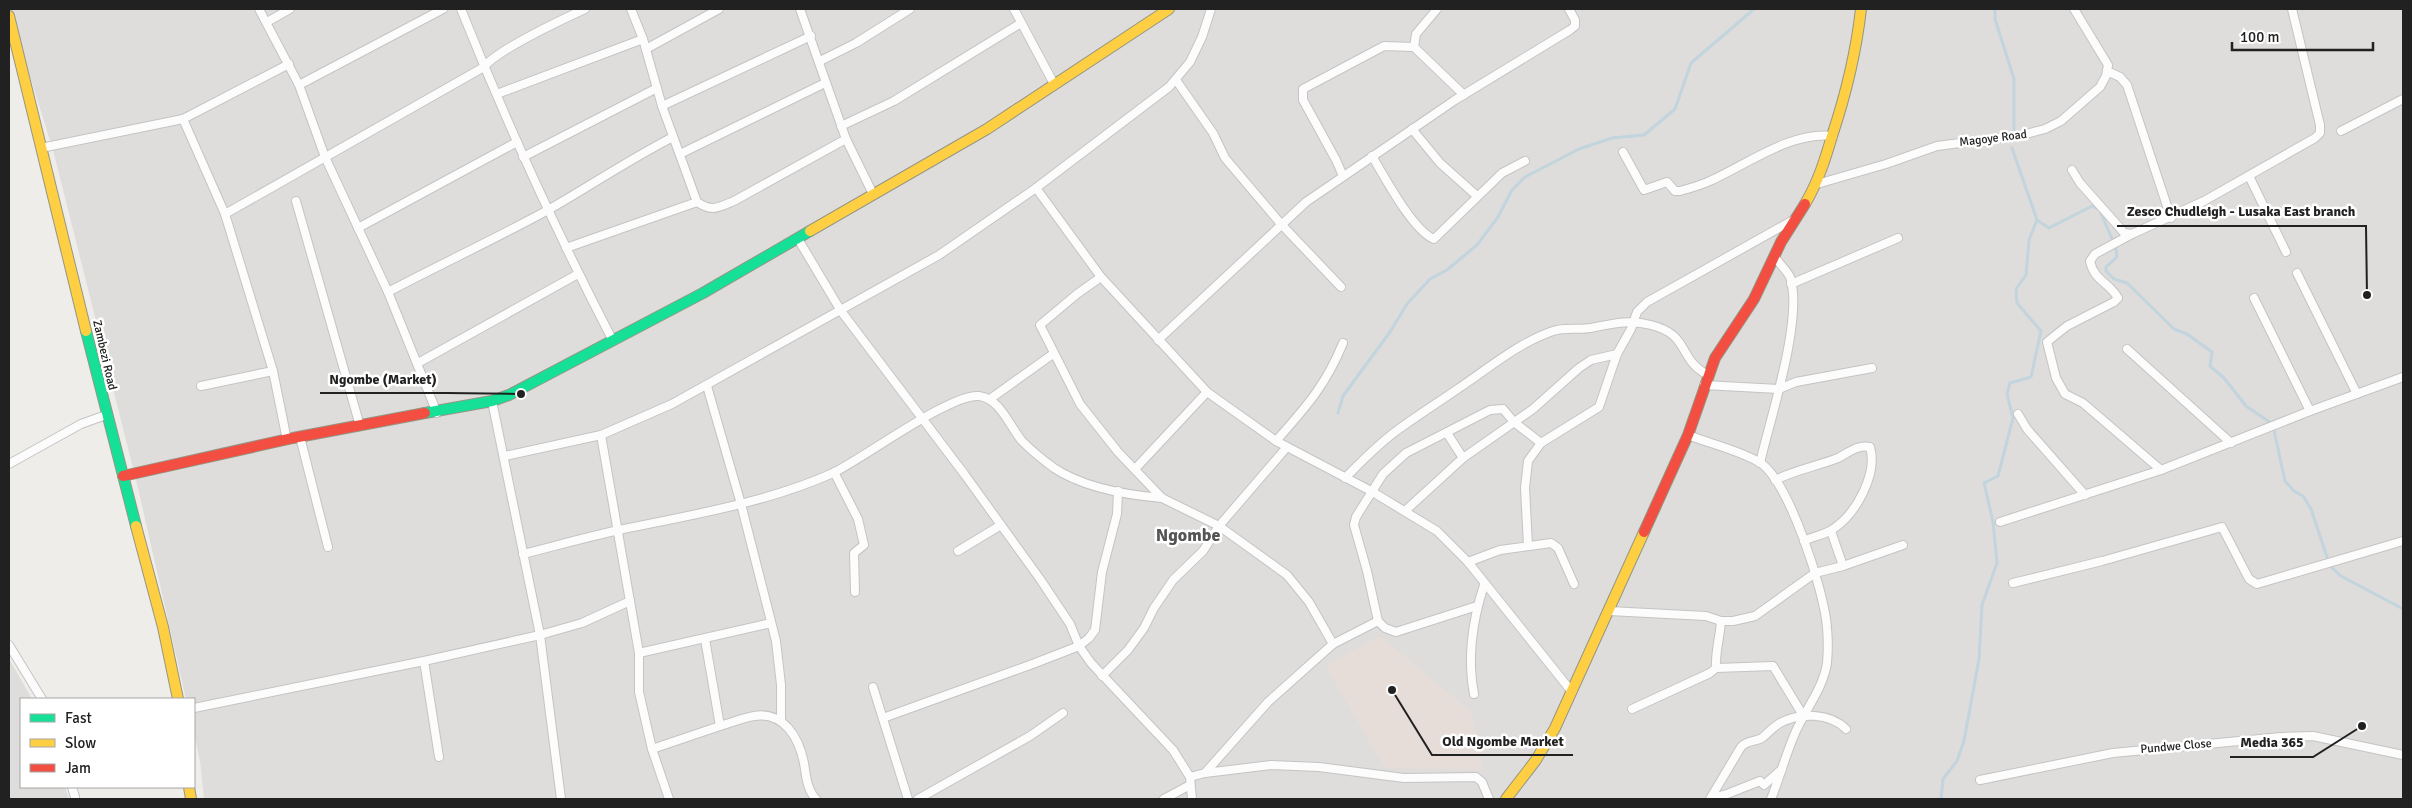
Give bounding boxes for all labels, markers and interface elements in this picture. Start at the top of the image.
scale bar [2232,20,2373,52]
text: 100 m [2240,28,2280,46]
street label: Magoye Road [1958,127,2028,150]
callout: Zesco Chudleigh - Lusaka East branch [2117,197,2366,226]
text: Zesco Chudleigh - Lusaka East branch [2127,203,2356,220]
street label: Zambezi Road [89,319,120,392]
callout: Ngombe (Market) [320,364,447,393]
text: Ngombe (Market) [329,371,437,388]
district label: Ngombe [1156,524,1220,546]
legend [20,698,195,788]
text: Fast [65,709,92,727]
callout: Old Ngombe Market [1432,726,1573,755]
callout: Media 365 [2230,728,2313,757]
text: Old Ngombe Market [1442,733,1564,750]
text: Slow [65,734,96,752]
text: Media 365 [2240,734,2304,751]
street label: Pundwe Close [2140,736,2212,757]
text: Jam [65,759,91,777]

